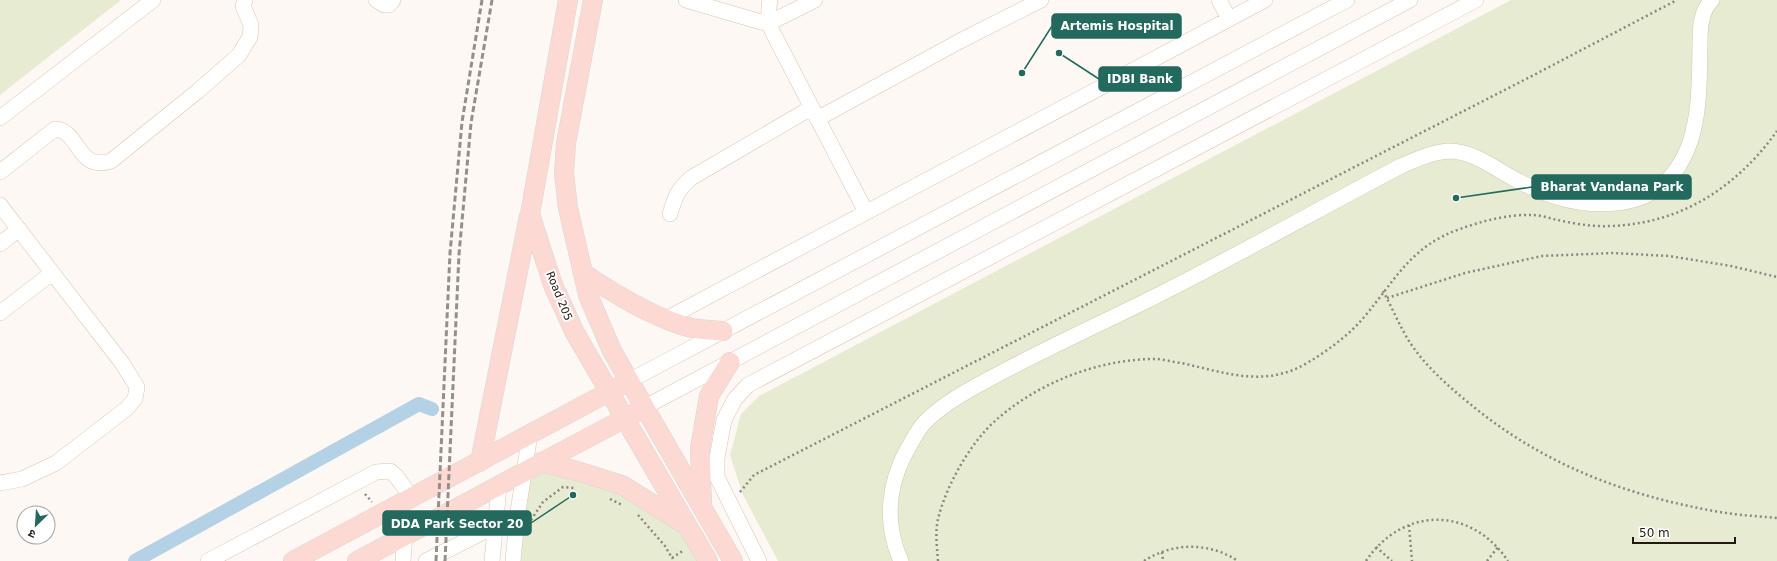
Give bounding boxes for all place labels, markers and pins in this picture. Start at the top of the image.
callout: Artemis Hospital [1052,14,1181,38]
callout: IDBI Bank [1099,67,1181,91]
callout: Bharat Vandana Park [1532,175,1691,199]
callout: DDA Park Sector 20 [383,511,531,535]

